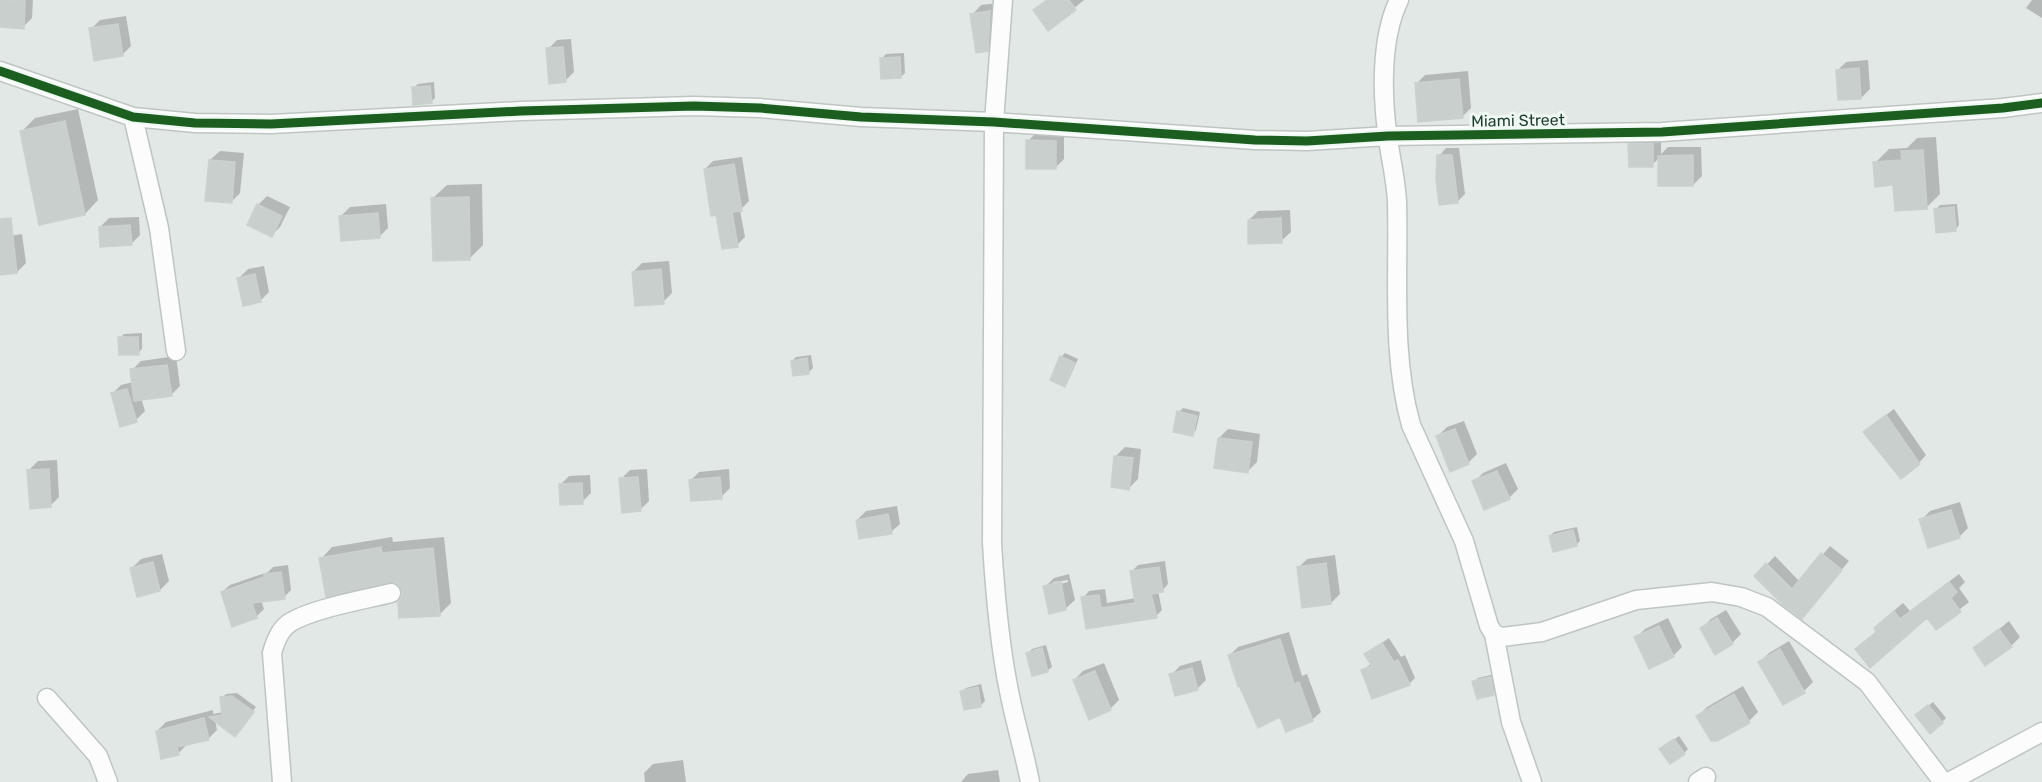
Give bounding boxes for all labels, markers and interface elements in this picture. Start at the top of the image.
street label: Miami Street [1471,110,1565,131]

